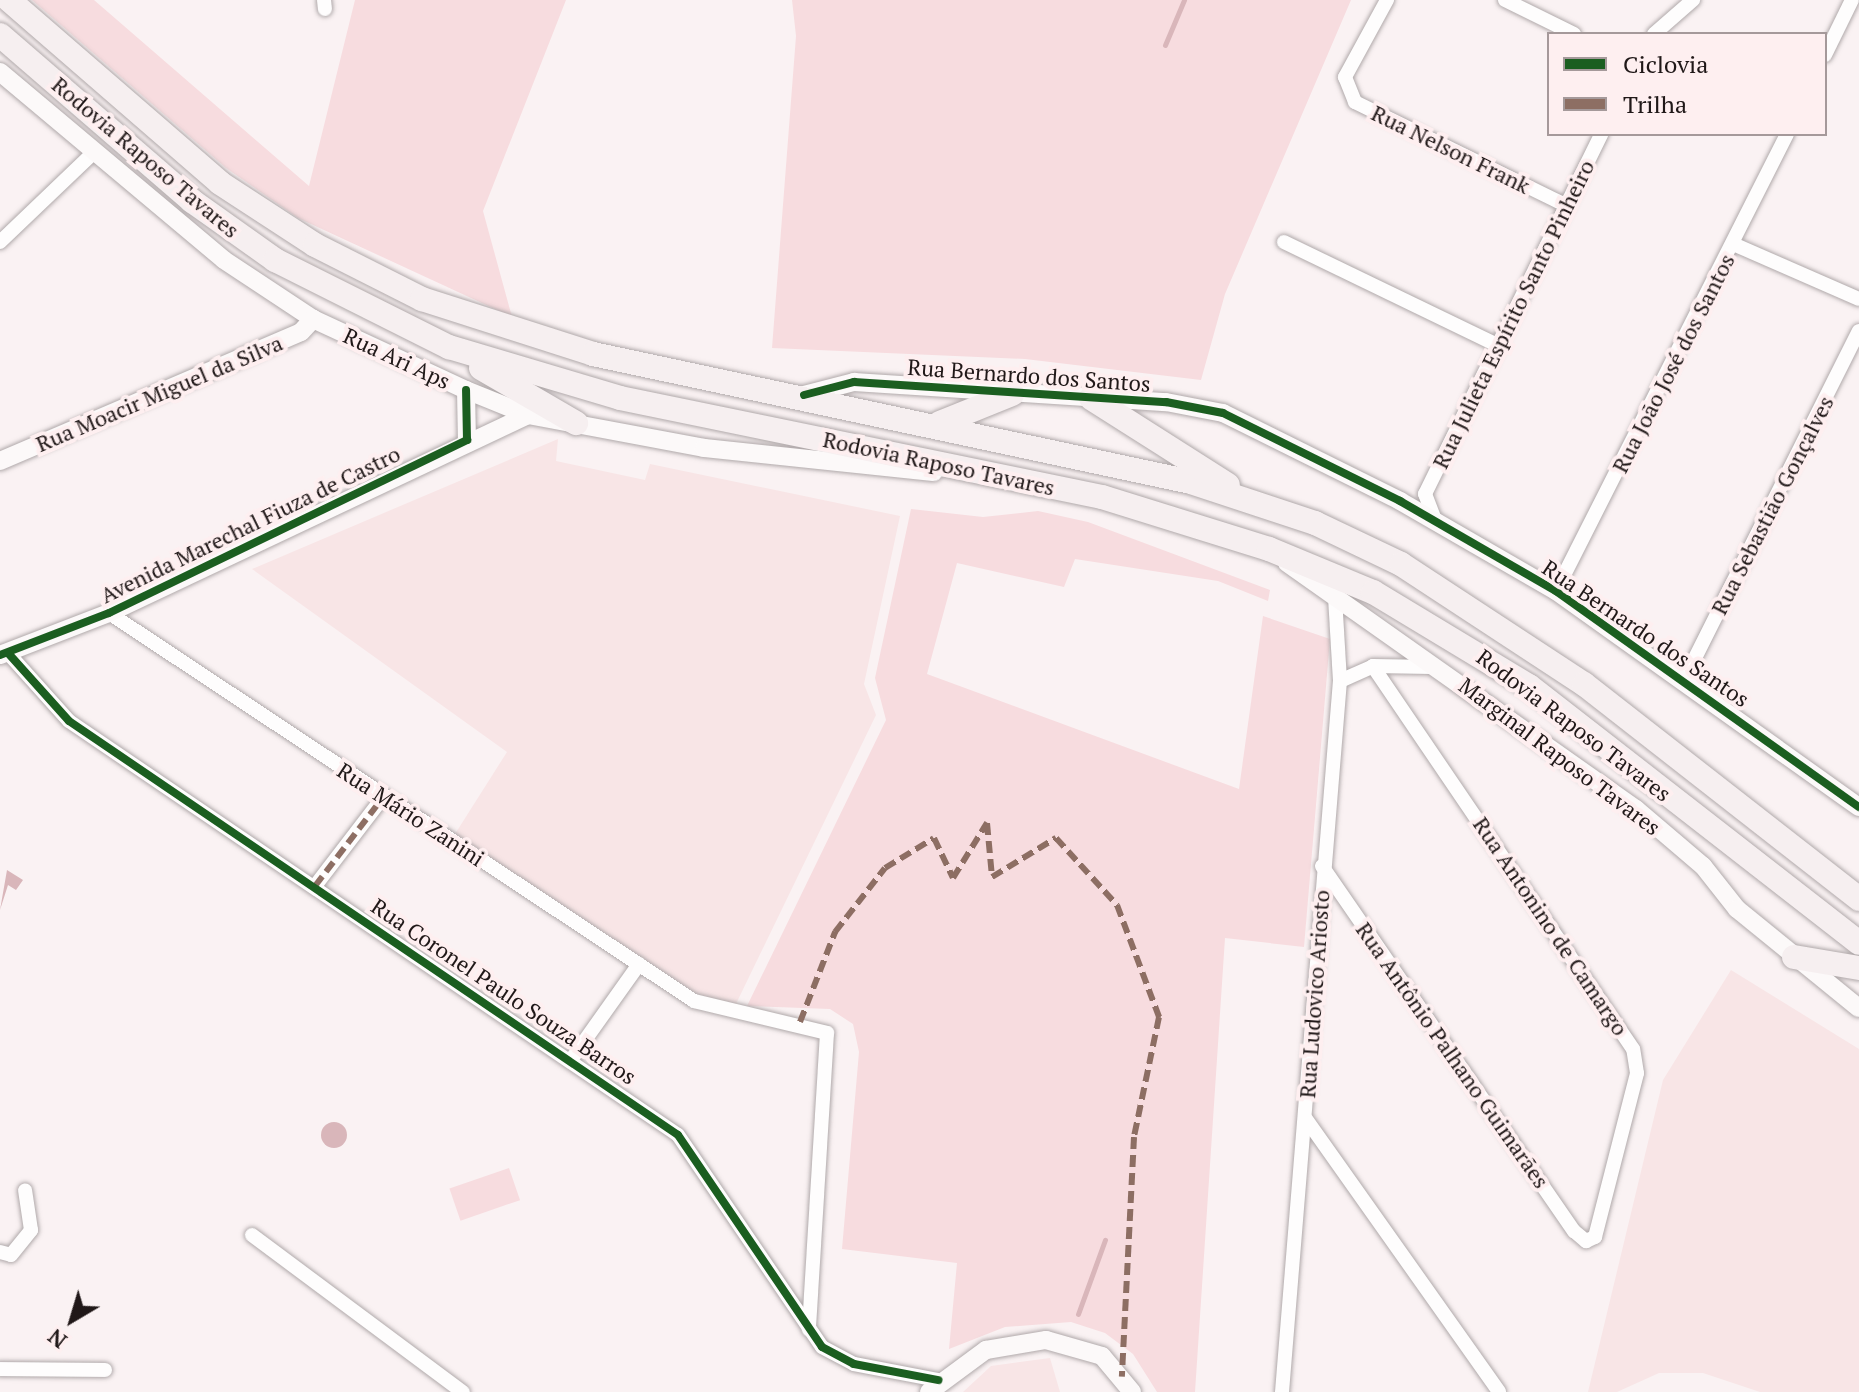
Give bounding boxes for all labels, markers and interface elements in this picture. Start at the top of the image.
legend [1547,32,1827,136]
text: Ciclovia [1623,48,1708,80]
street label: Rodovia Raposo Tavares [47,71,245,243]
text: Trilha [1623,88,1687,120]
street label: Rua Nelson Frank [1367,99,1535,199]
street label: Rua Julieta Espírito Santo Pinheiro [1427,155,1599,473]
street label: Rua João José dos Santos [1606,249,1740,477]
street label: Rua Ari Aps [339,322,455,394]
street label: Rua Moacir Miguel da Silva [32,329,286,457]
street label: Rua Bernardo dos Santos [907,353,1151,397]
street label: Rua Sebastião Gonçalves [1705,391,1839,619]
street label: Rodovia Raposo Tavares [821,426,1057,500]
street label: Avenida Marechal Fiuza de Castro [96,440,404,608]
street label: Rua Bernardo dos Santos [1538,554,1754,712]
street label: Rodovia Raposo Tavares [1472,643,1676,807]
street label: Marginal Raposo Tavares [1454,672,1666,840]
street label: Rua Mário Zanini [333,757,489,871]
street label: Rua Antonino de Camargo [1468,812,1634,1040]
street label: Rua Ludovico Ariosto [1294,889,1334,1099]
street label: Rua Coronel Paulo Souza Barros [367,892,641,1090]
street label: Rua Antônio Palhano Guimarães [1351,917,1555,1193]
north arrow [32,1280,112,1360]
text: N [41,1323,72,1356]

